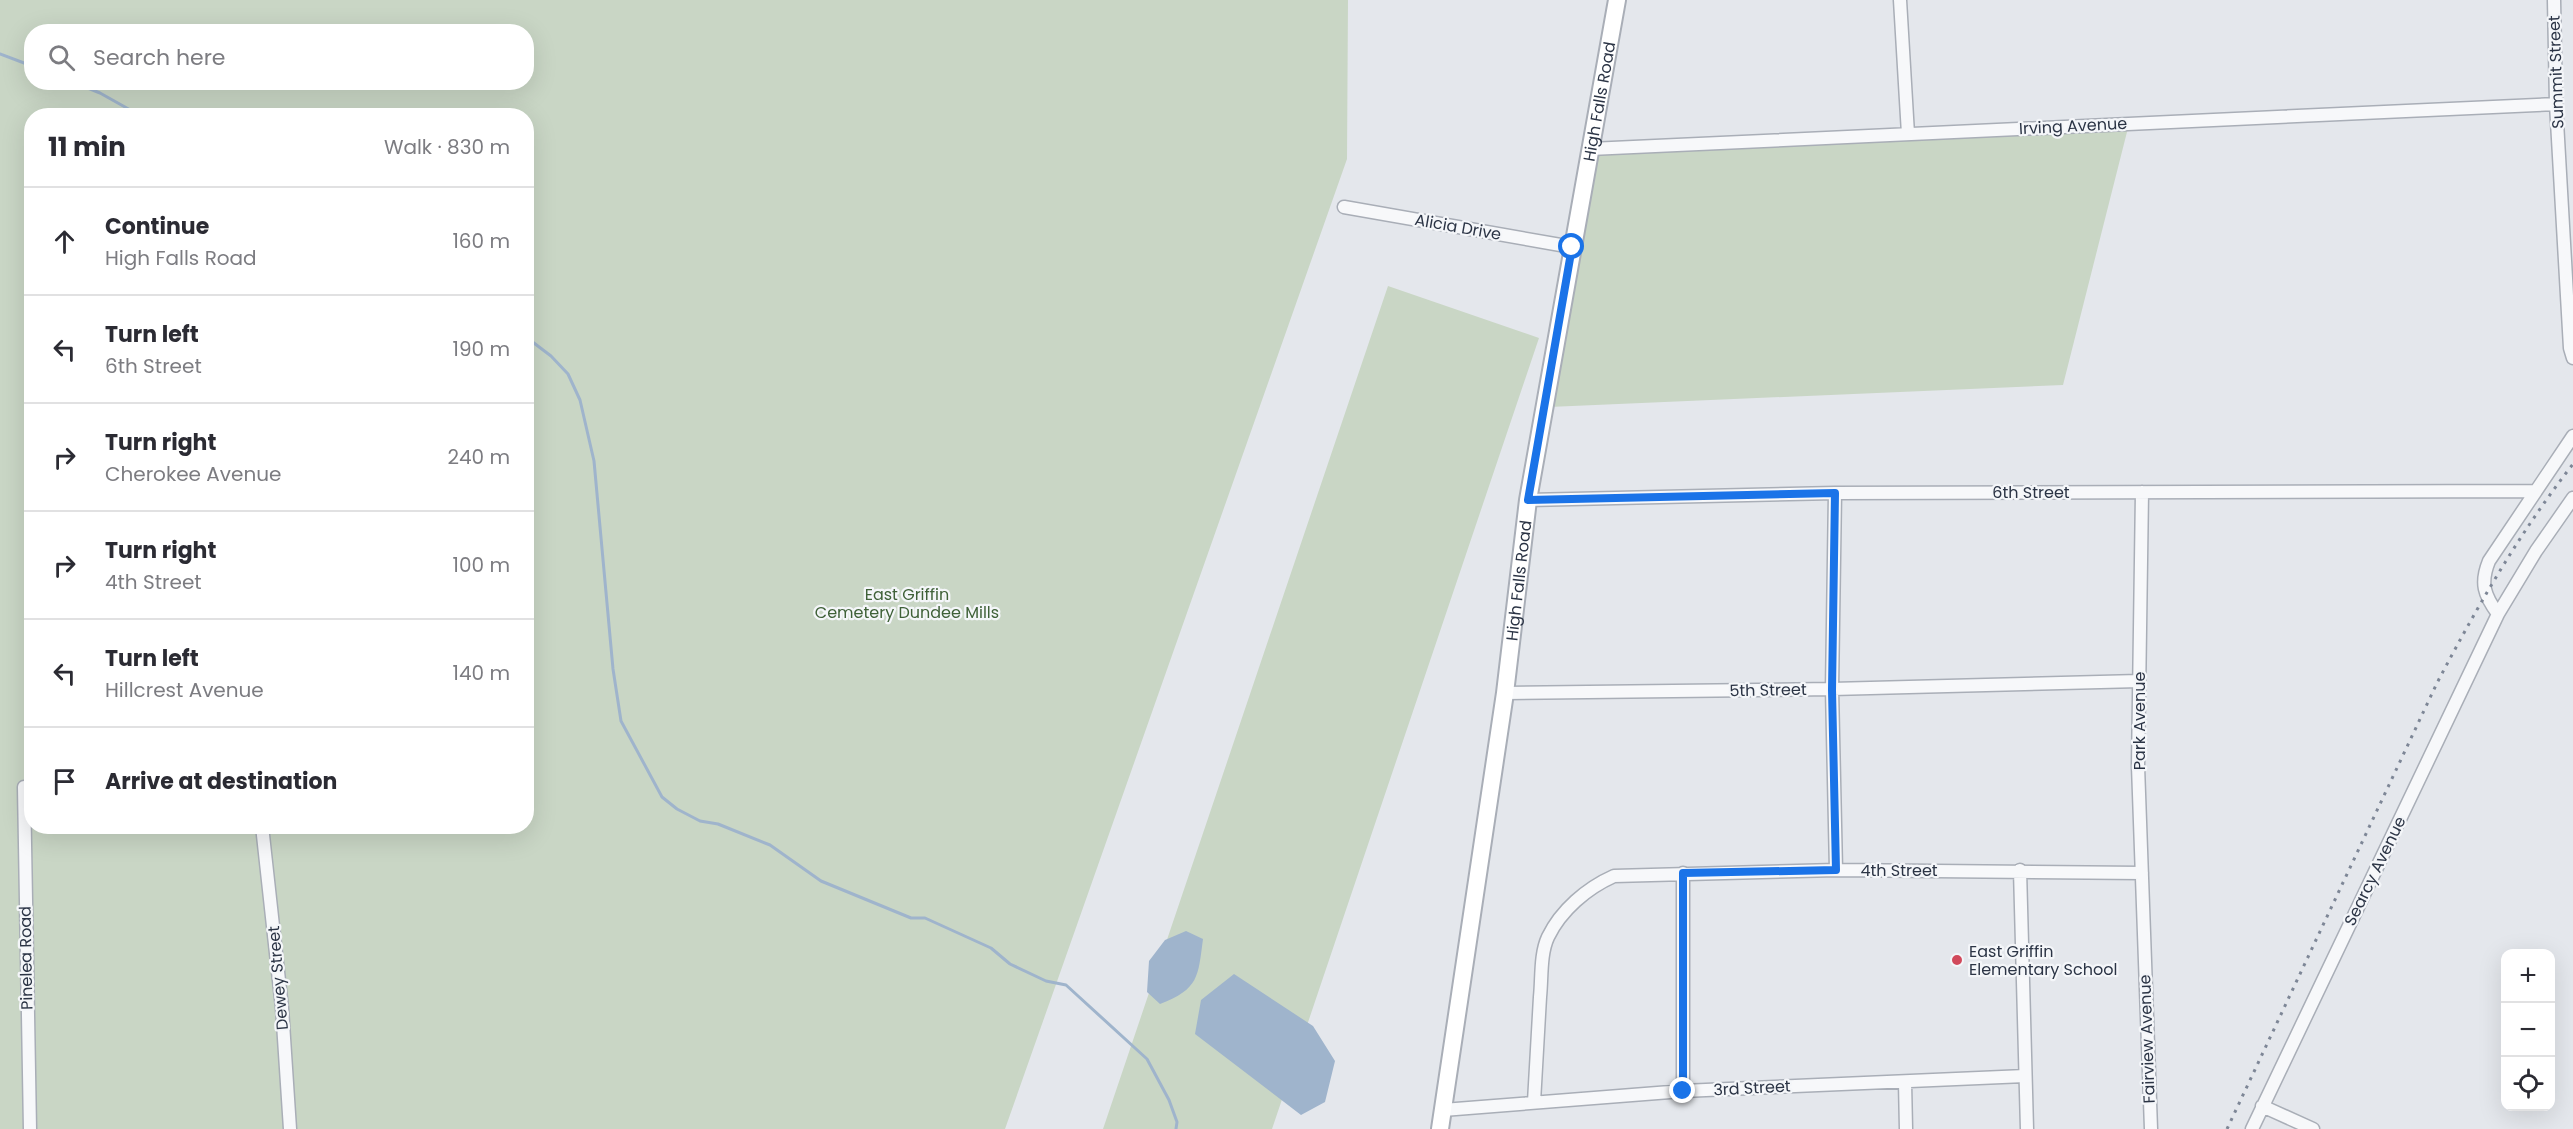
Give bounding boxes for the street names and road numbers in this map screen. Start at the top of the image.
street label: Summit Street [2543,15,2569,129]
street label: High Falls Road [1577,40,1621,163]
street label: Irving Avenue [2018,112,2128,140]
street label: Alicia Drive [1413,208,1503,246]
street label: 6th Street [1992,481,2070,504]
street label: High Falls Road [1500,519,1537,642]
street label: Park Avenue [2128,672,2151,770]
street label: 5th Street [1729,678,1807,702]
street label: Searcy Avenue [2339,812,2411,930]
street label: 4th Street [1860,859,1938,882]
street label: Pinelea Road [14,906,38,1010]
street label: Dewey Street [262,925,294,1031]
street label: Fairview Avenue [2133,974,2161,1104]
street label: 3rd Street [1713,1074,1791,1102]

